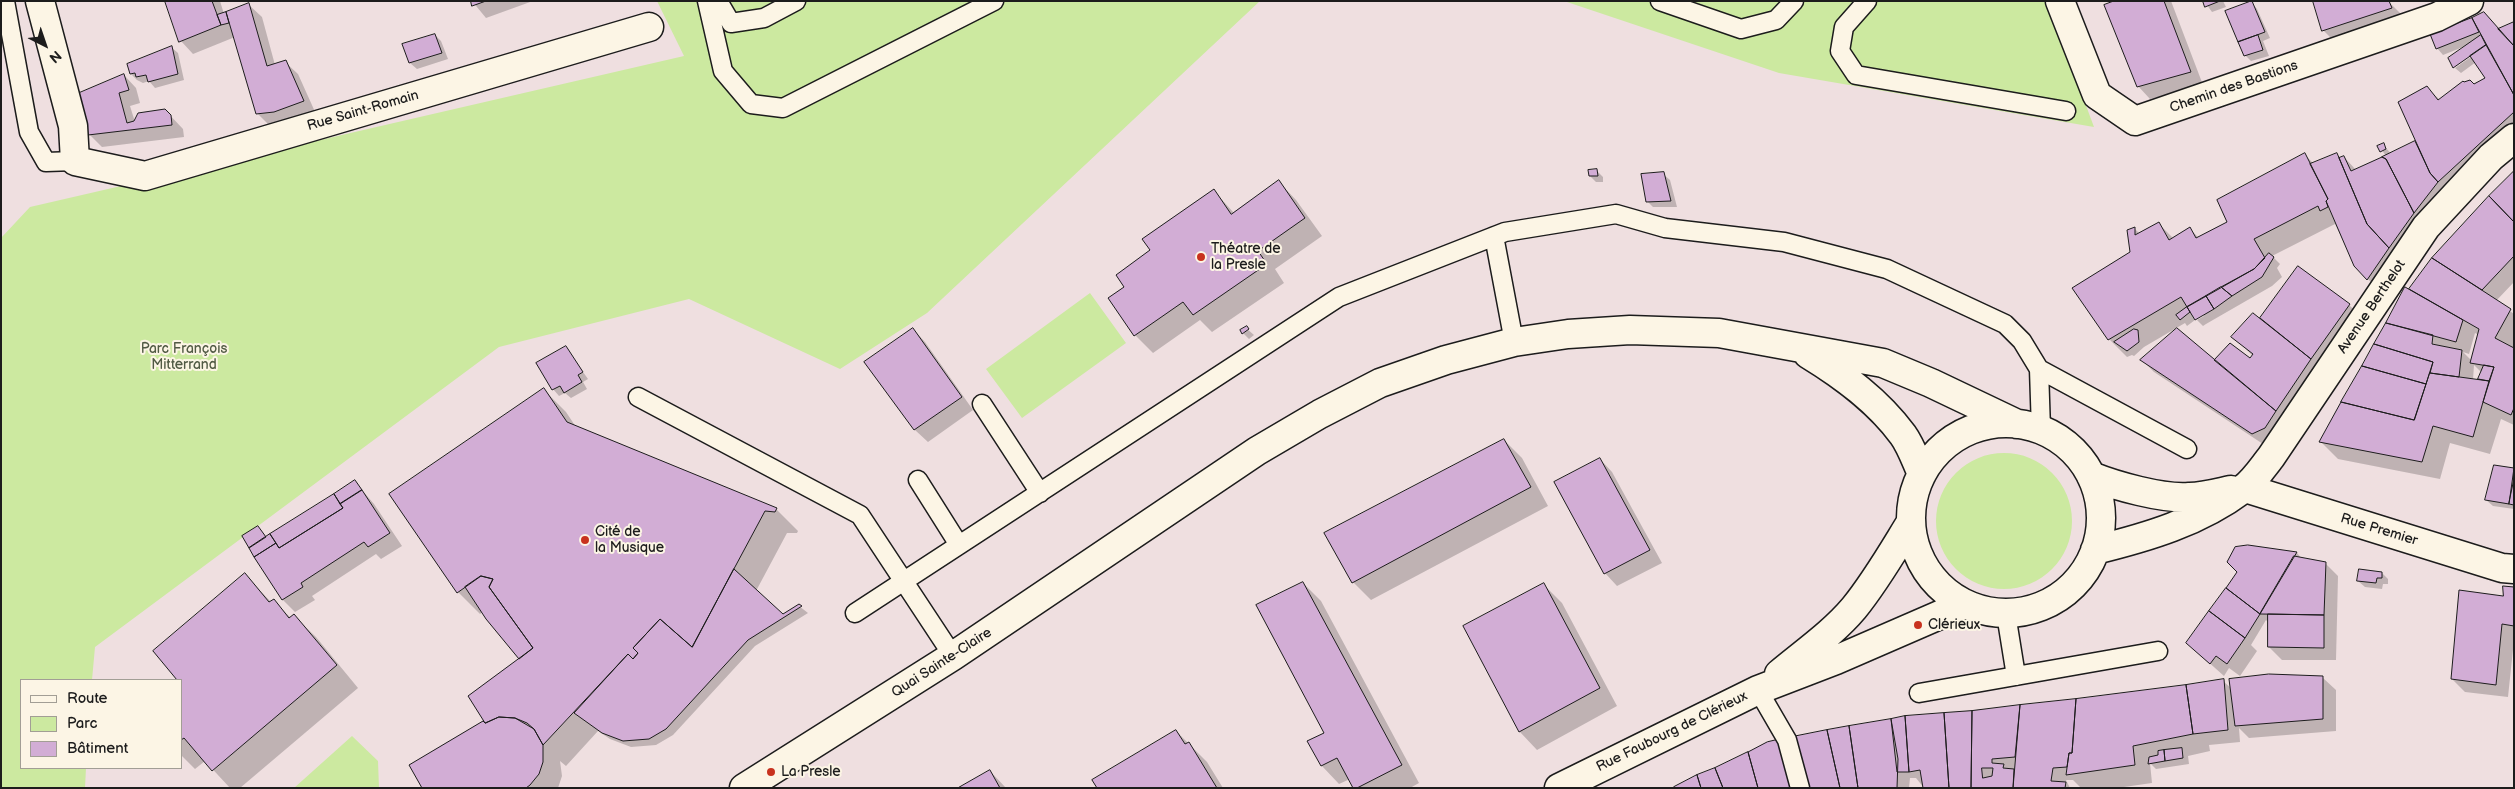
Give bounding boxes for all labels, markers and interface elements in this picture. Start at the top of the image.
north arrow [20,20,70,70]
text: N [46,47,65,67]
street label: Chemin des Bastions [2168,57,2300,117]
street label: Rue Saint-Romain [305,87,421,135]
place label: Théatre de la Presle [1211,241,1281,274]
marker: Théatre de la Presle [1195,251,1207,263]
street label: Avenue Berthelot [2334,257,2410,357]
park label: Parc François Mitterrand [141,341,227,374]
street label: Rue Premier [2338,510,2420,550]
place label: Cité de la Musique [595,524,664,556]
marker: Cité de la Musique [579,534,591,546]
place label: Clérieux [1928,617,1980,633]
marker: Clérieux [1912,619,1924,631]
street label: Quai Sainte-Claire [889,624,995,702]
legend [20,679,182,769]
street label: Rue Faubourg de Clérieux [1594,688,1750,776]
text: Route [67,689,107,708]
text: Parc [67,714,97,733]
text: Bâtiment [67,739,128,758]
place label: La Presle [781,764,840,780]
marker: La Presle [765,766,777,778]

